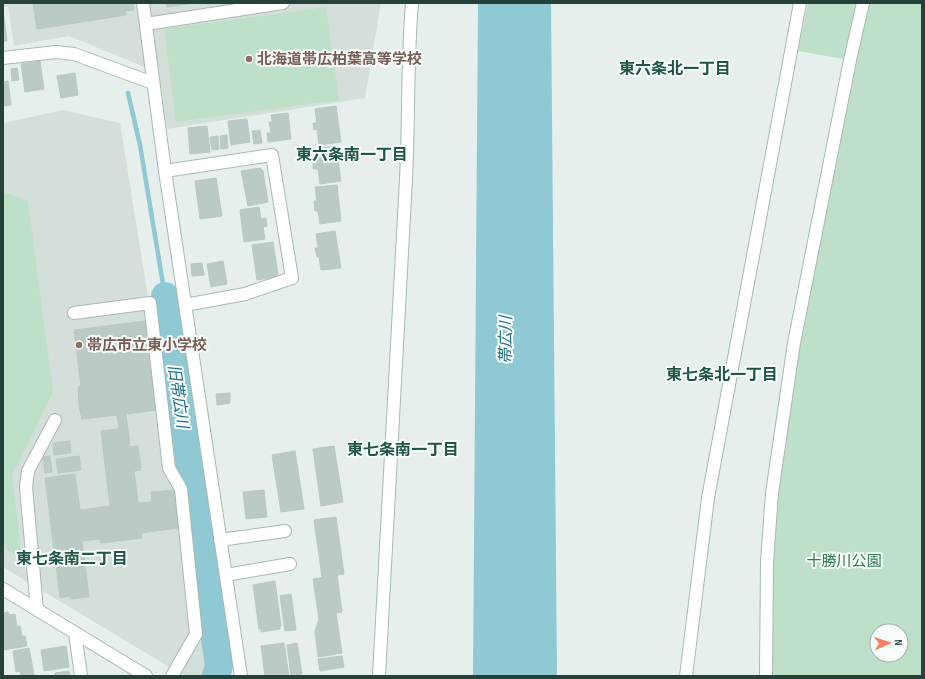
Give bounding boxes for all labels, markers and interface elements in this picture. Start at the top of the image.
place label: 北海道帯広柏葉高等学校 [257,50,422,69]
marker: 北海道帯広柏葉高等学校 [244,54,254,64]
district label: 東六条北一丁目 [619,60,731,79]
district label: 東六条南一丁目 [296,146,408,165]
water label: 帯広川 [497,314,516,364]
place label: 帯広市立東小学校 [87,336,207,355]
marker: 帯広市立東小学校 [74,340,84,350]
water label: 旧帯広川 [164,363,192,431]
district label: 東七条北一丁目 [666,366,778,385]
district label: 東七条南一丁目 [347,441,459,460]
district label: 東七条南二丁目 [16,550,128,569]
park label: 十勝川公園 [806,552,882,571]
north arrow [869,623,909,663]
text: N [892,639,905,646]

